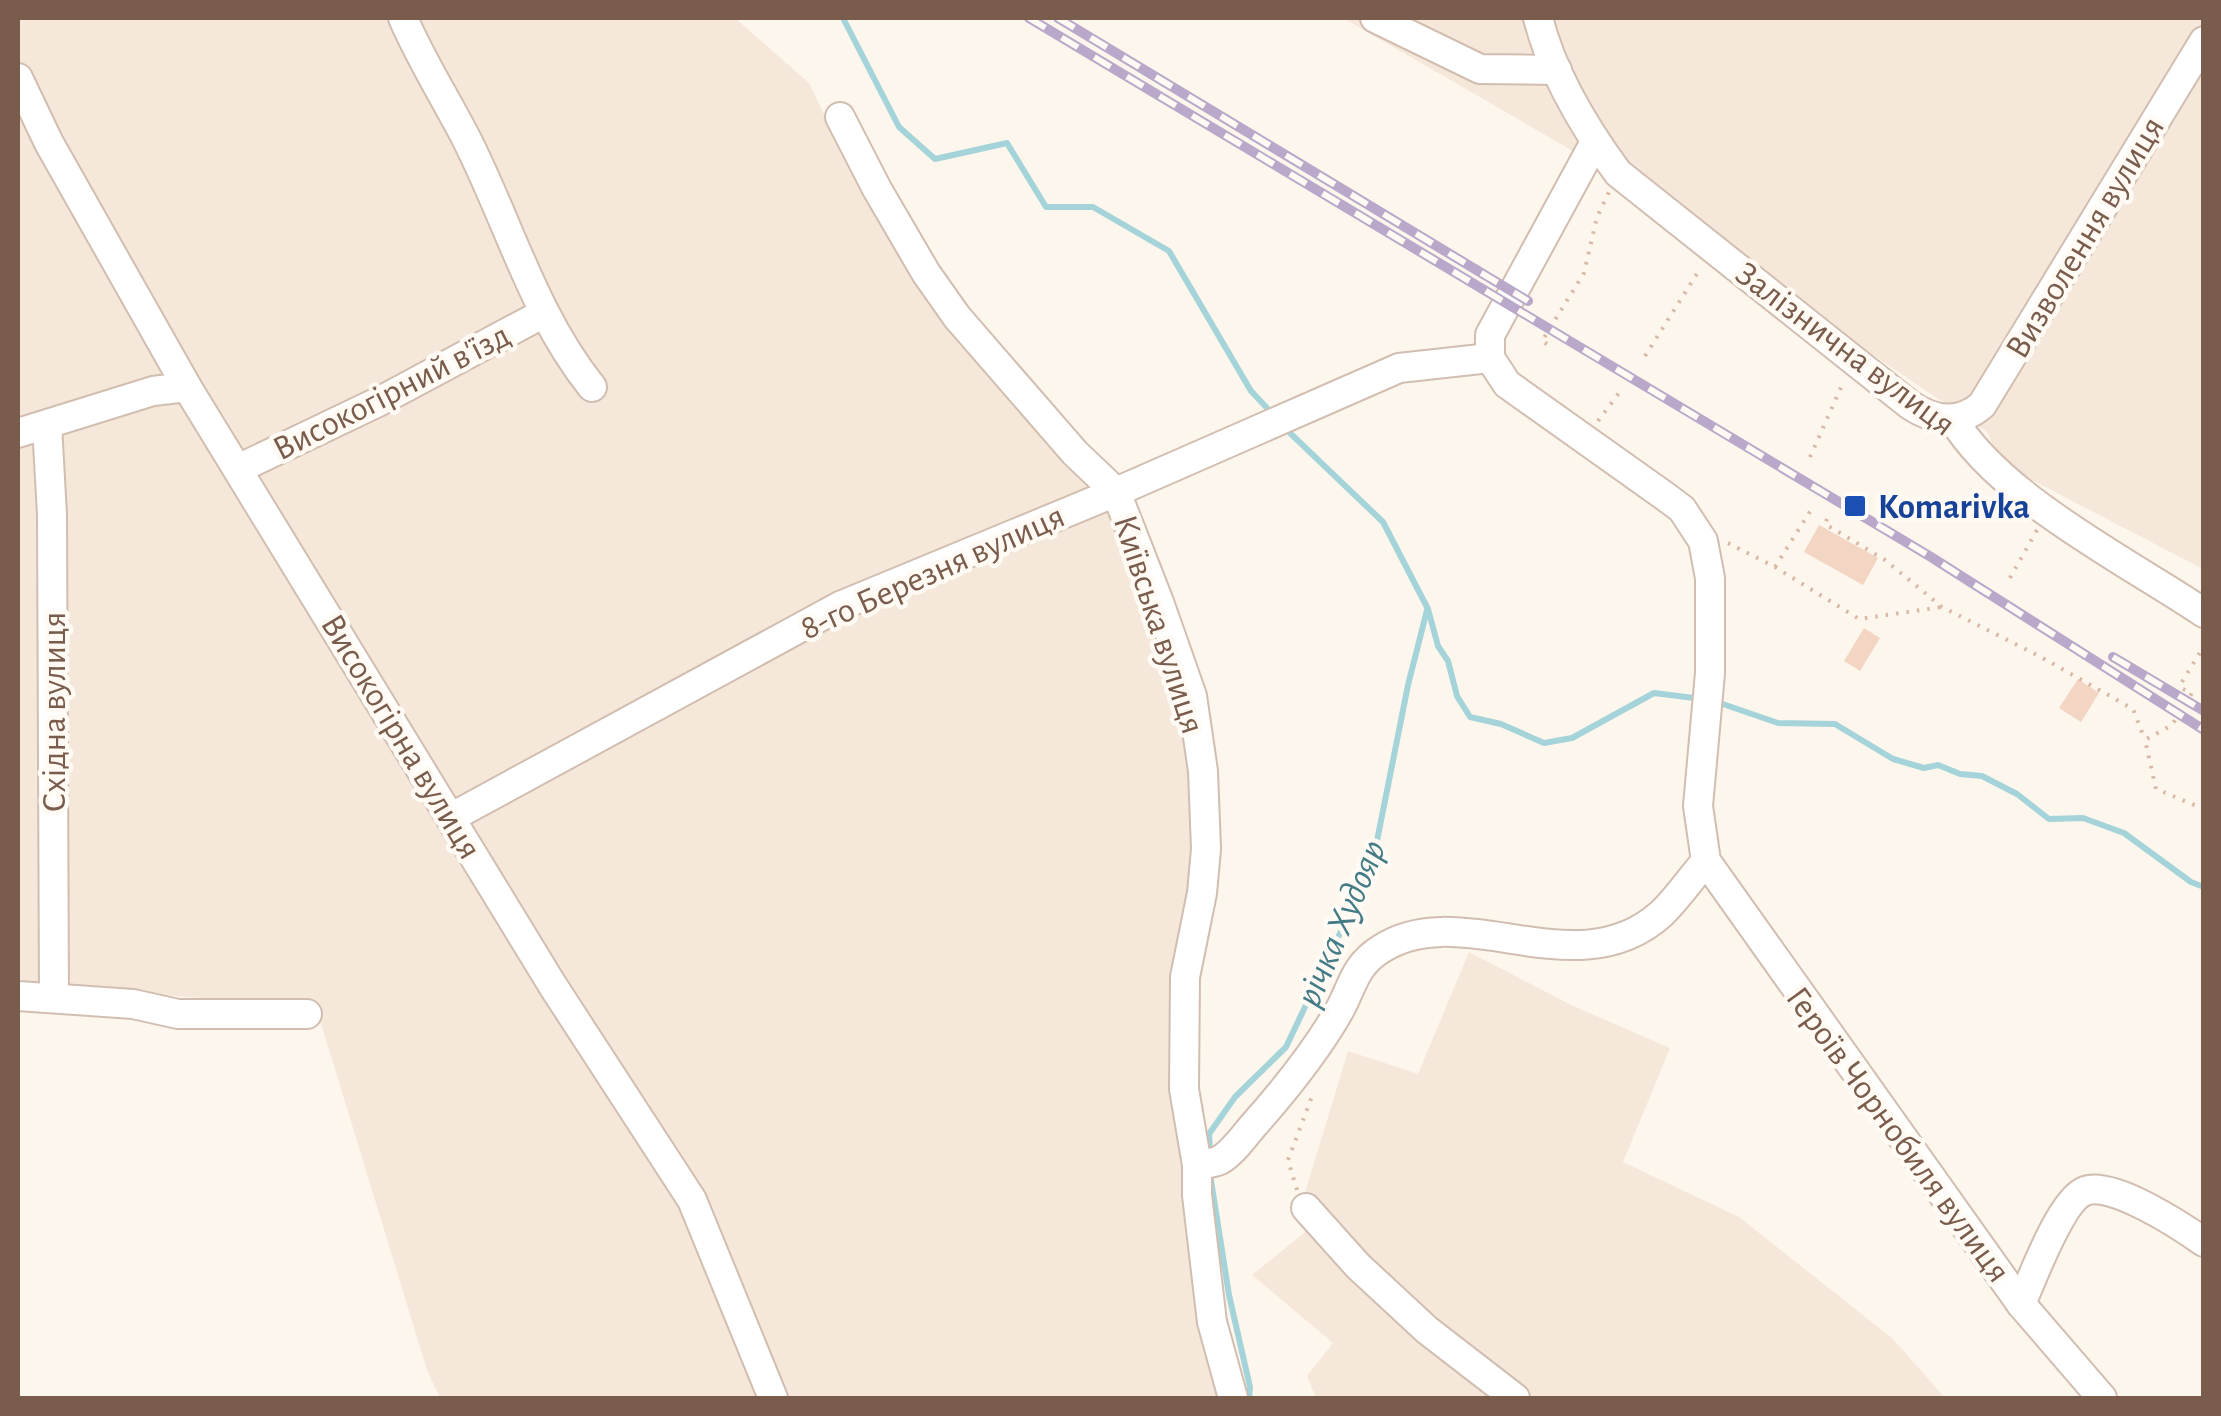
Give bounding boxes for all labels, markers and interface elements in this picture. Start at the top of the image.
street label: Визволення вулиця [1999,111,2171,365]
street label: Залізнична вулиця [1729,256,1961,443]
street label: Високогірний в'їзд [267,317,516,467]
place label: Komarivka [1878,490,2030,525]
marker: Komarivka [1842,493,1868,519]
street label: 8-го Березня вулиця [795,498,1070,646]
street label: Київська вулиця [1107,511,1210,738]
street label: Високогірна вулиця [314,608,487,865]
street label: Східна вулиця [37,612,72,812]
water label: річка Худояр [1290,835,1394,1012]
street label: Героїв Чорнобиля вулиця [1779,981,2016,1289]

